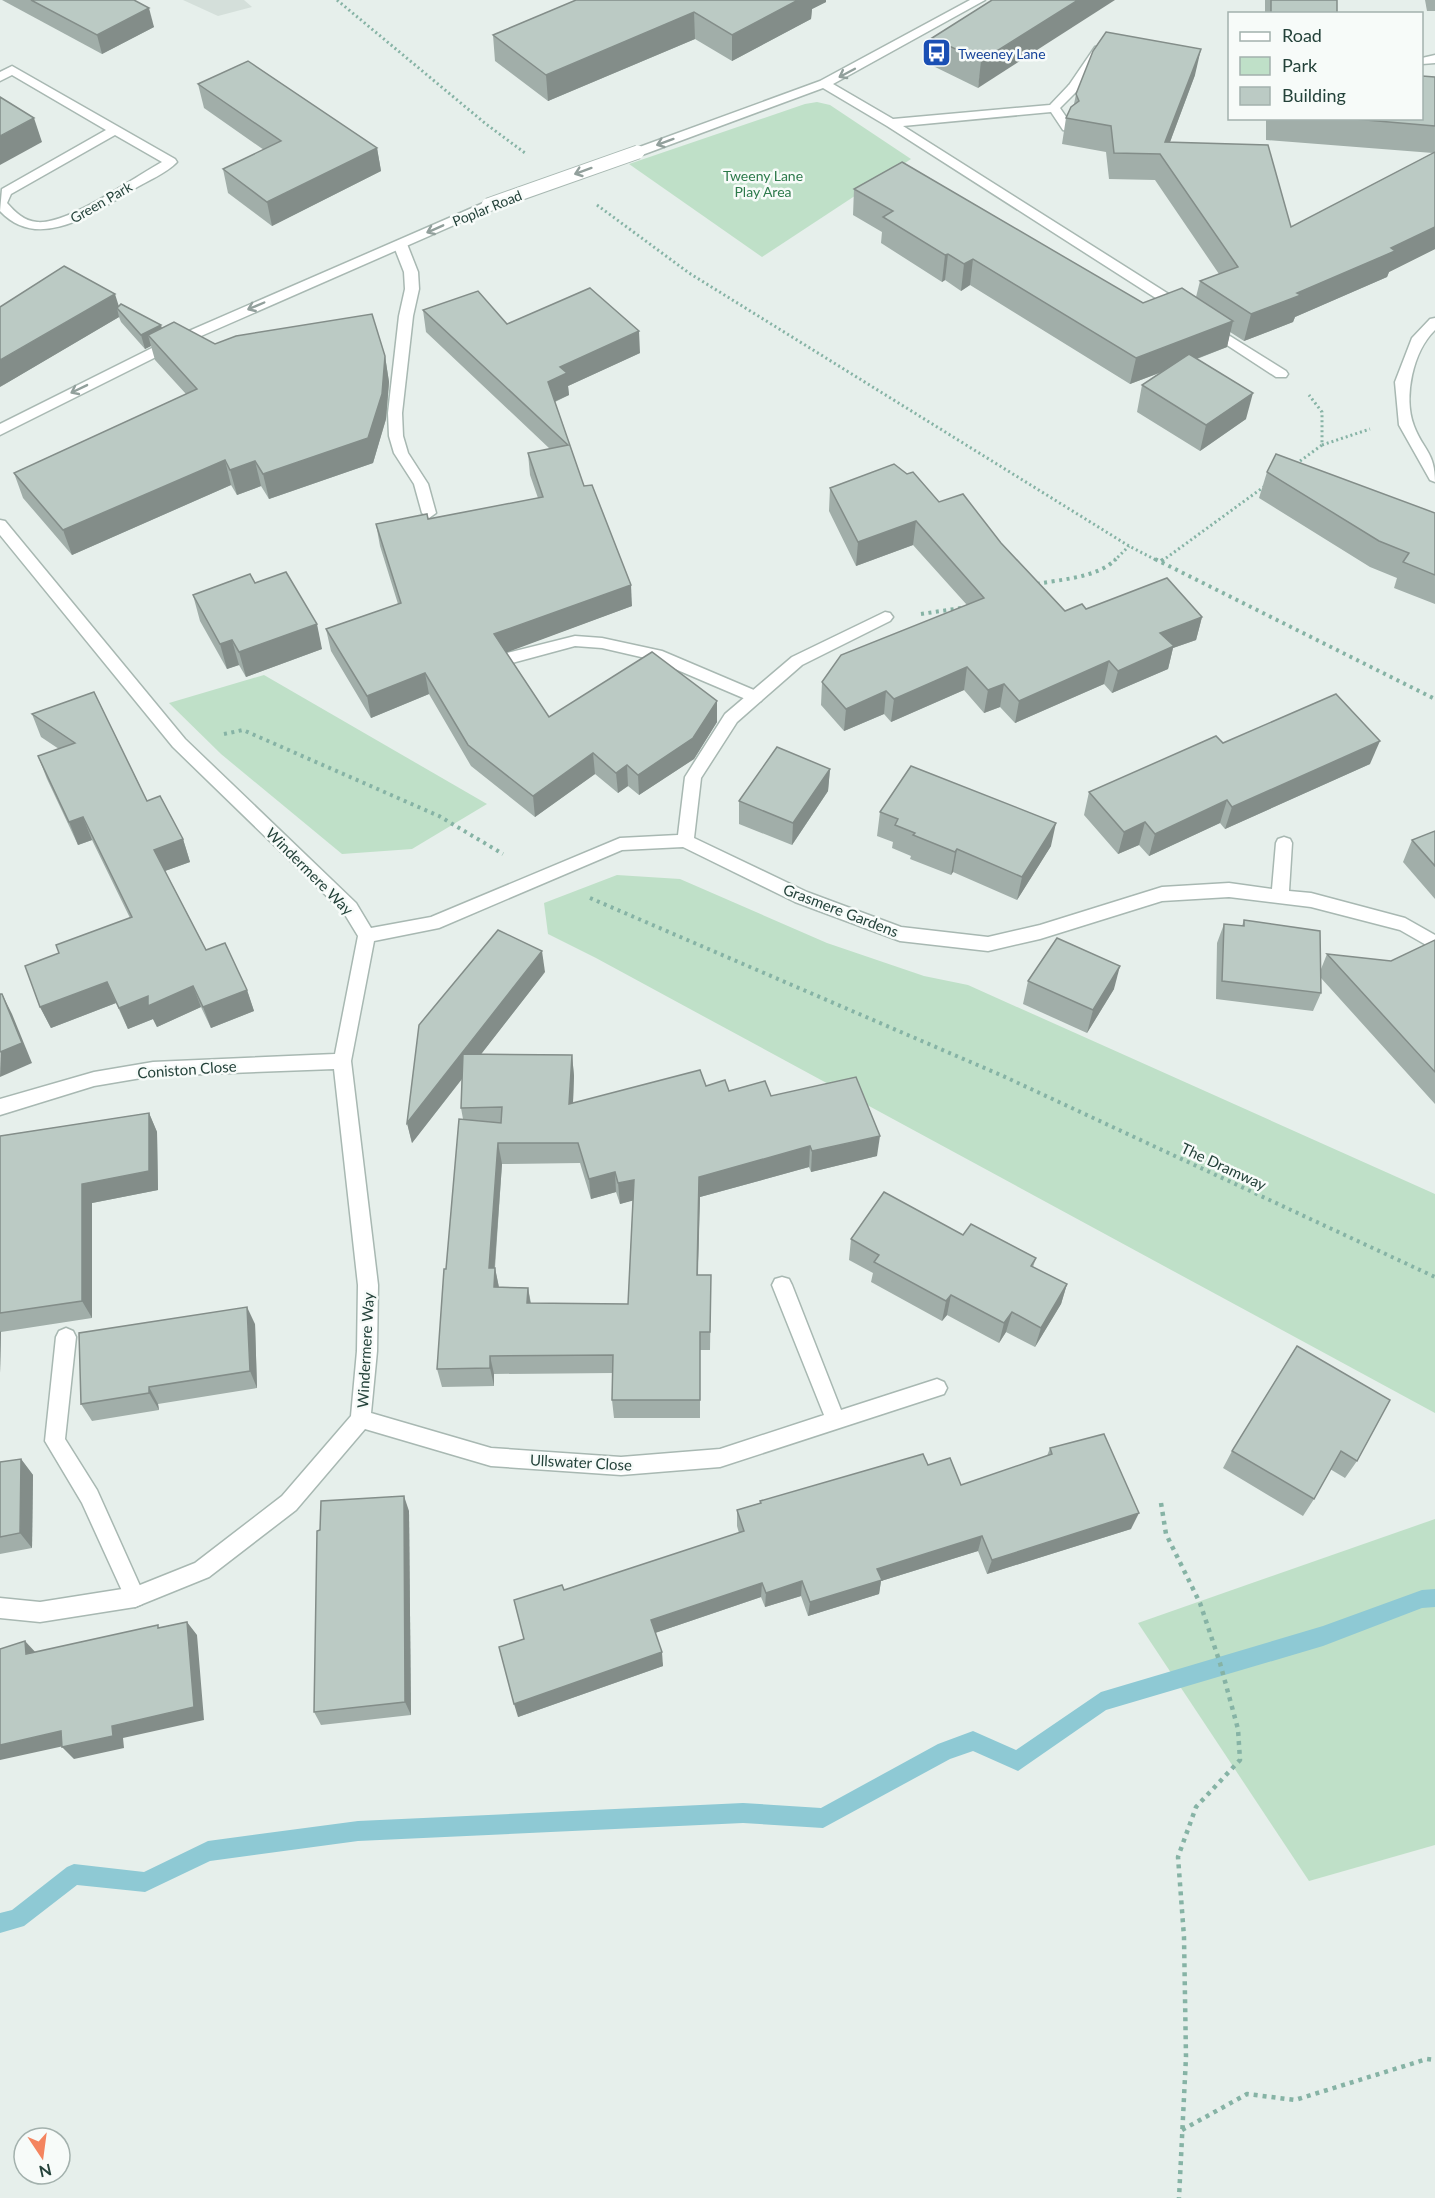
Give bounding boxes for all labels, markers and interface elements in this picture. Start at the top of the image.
legend [1228,12,1423,120]
text: Road [1282,24,1322,46]
bus stop icon: Tweeney Lane [921,37,953,69]
place label: Tweeney Lane [958,45,1046,62]
text: Park [1282,54,1318,76]
one-way arrow [838,68,856,79]
text: Building [1282,84,1346,106]
one-way arrow [656,137,674,148]
one-way arrow [574,167,593,178]
park label: Tweeny Lane Play Area [723,167,803,200]
street label: Green Park [67,177,136,226]
street label: Poplar Road [450,186,524,230]
one-way arrow [426,224,444,235]
one-way arrow [247,301,265,313]
one-way arrow [71,383,88,395]
street label: Windermere Way [263,824,358,919]
street label: Grasmere Gardens [781,880,901,940]
street label: Coniston Close [137,1057,237,1081]
street label: The Dramway [1179,1138,1270,1194]
street label: Windermere Way [353,1291,377,1408]
street label: Ullswater Close [529,1450,633,1474]
north arrow [12,2126,72,2186]
text: N [37,2160,54,2182]

